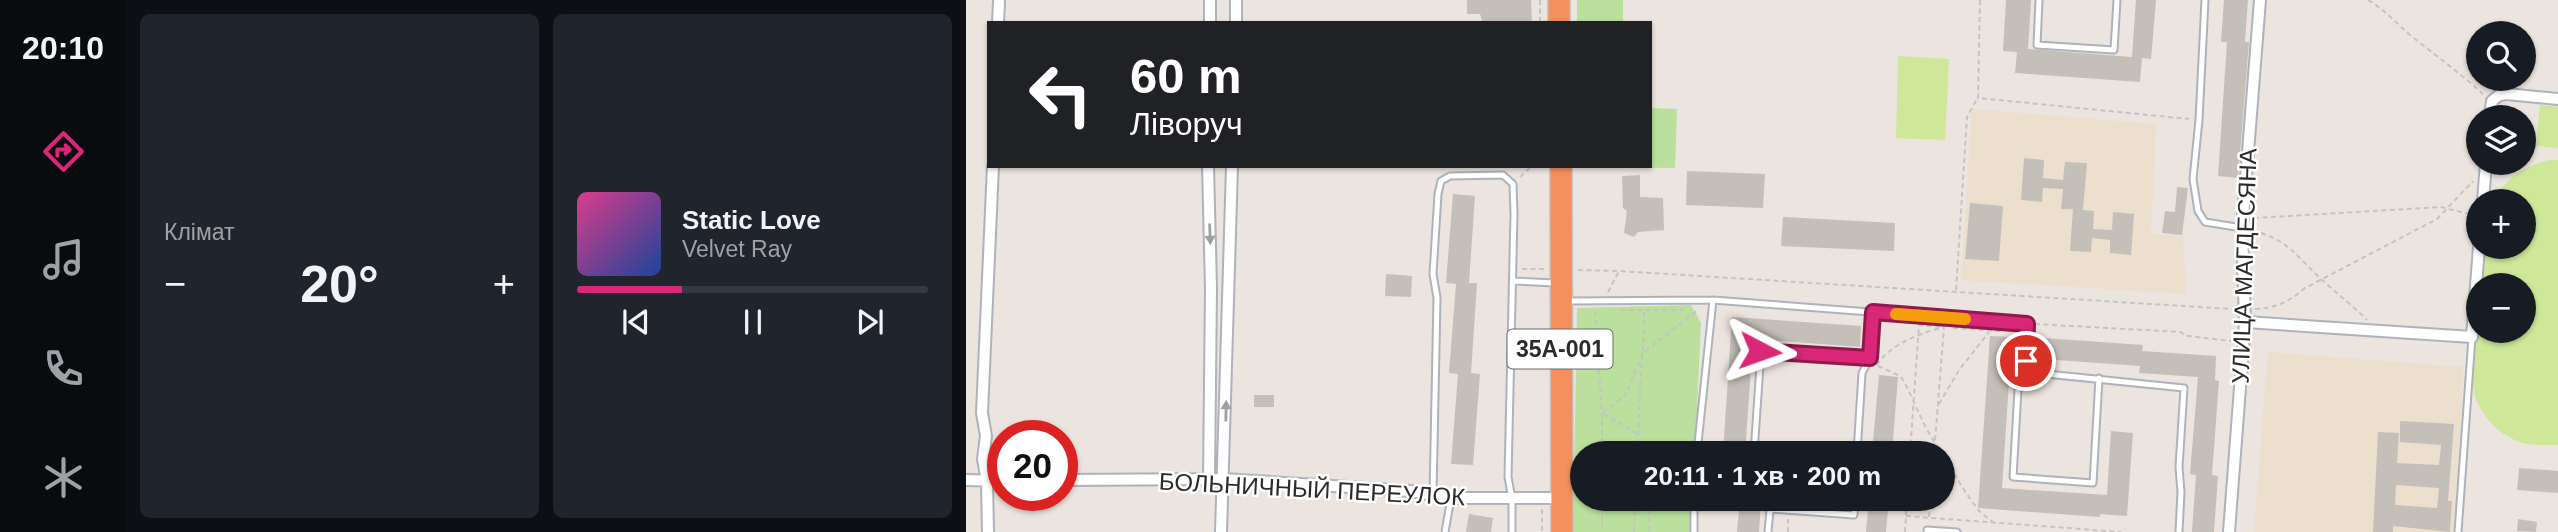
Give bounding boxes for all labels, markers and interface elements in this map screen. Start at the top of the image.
map controls [2466,21,2536,343]
button: search [2466,21,2536,91]
text: 20:10 [22,30,104,66]
icon: left [1015,49,1106,140]
text: 60 m [1130,49,1242,103]
button: layers [2466,105,2536,175]
text: Ліворуч [1130,106,1243,142]
icon: directions [39,127,88,176]
street label: УЛИЦА МАГДЕСЯНА [2226,148,2262,384]
button: + [2466,189,2536,259]
text: Static Love [682,205,821,235]
text: Клімат [164,219,235,245]
one-way arrow [1204,224,1215,246]
icon: music [39,235,88,284]
text: Velvet Ray [682,236,792,262]
text: 20° [300,255,379,313]
text: − [164,263,186,305]
text: + [493,263,515,305]
button: − [2466,273,2536,343]
icon: previous [617,303,655,341]
icon: pause [734,303,772,341]
icon: next [851,303,889,341]
position arrow [1723,314,1797,388]
road number: 35А-001 [1508,330,1612,368]
pin [1996,331,2056,391]
icon: arrive [2007,342,2045,380]
icon: phone [39,344,88,393]
one-way arrow [1220,399,1231,421]
speed limit sign: 20 [987,420,1078,511]
icon: climate [39,453,88,502]
text: 20:11 · 1 хв · 200 m [1644,461,1881,491]
street label: БОЛЬНИЧНЫЙ ПЕРЕУЛОК [1158,467,1466,511]

